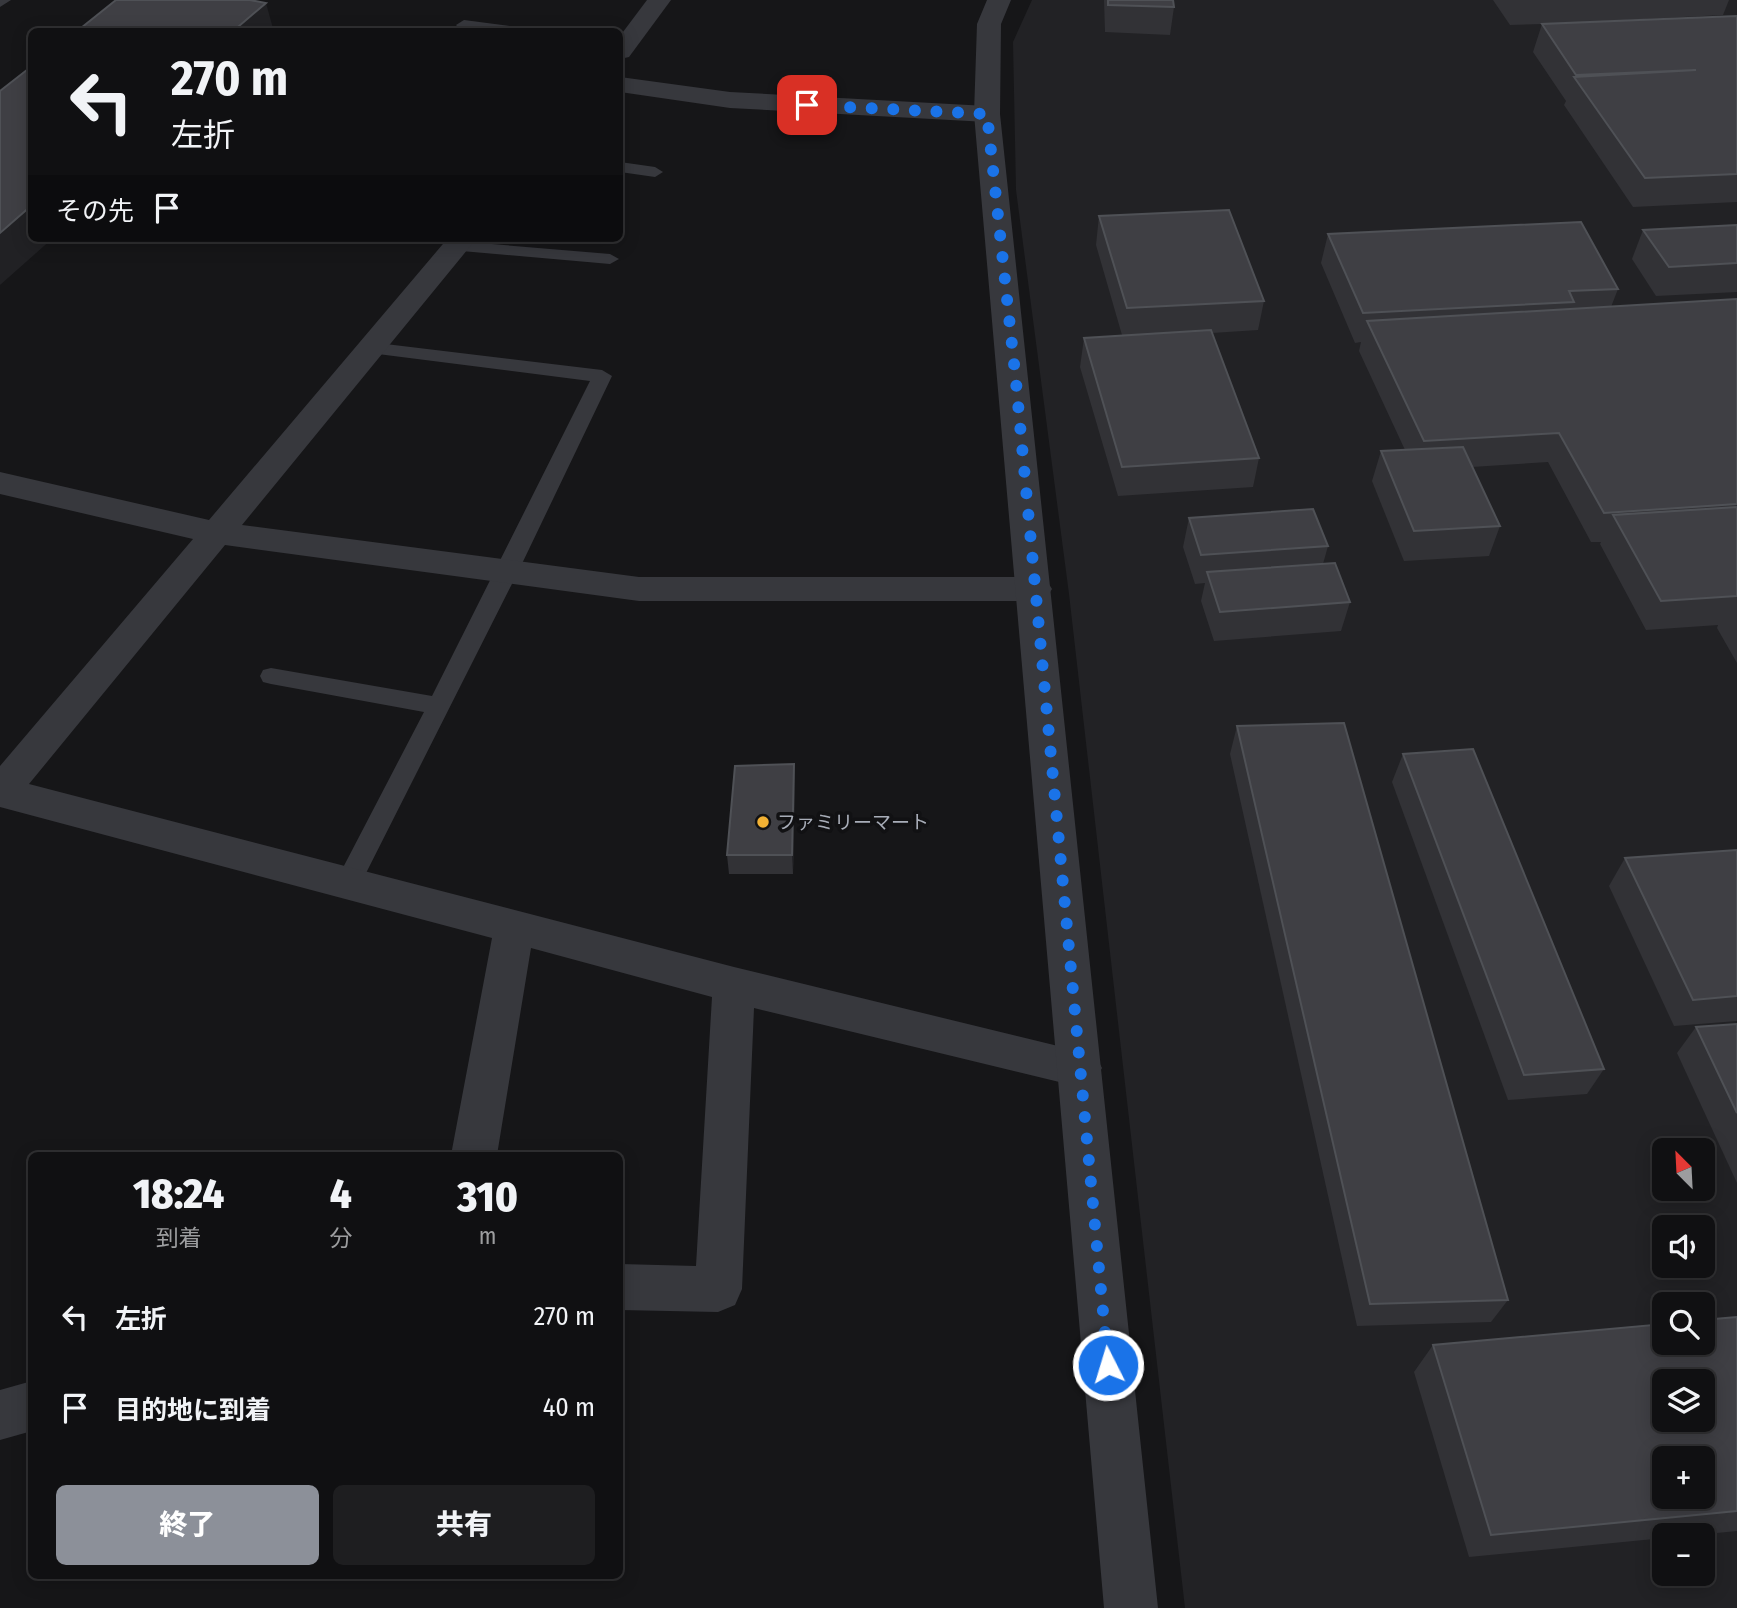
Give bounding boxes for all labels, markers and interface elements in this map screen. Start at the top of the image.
text: 270 m [171,49,288,108]
icon: left [56,56,147,147]
pin [777,75,837,135]
icon: arrive [788,86,826,124]
text: 左折 [171,116,235,154]
icon: arrive [148,189,186,227]
text: その先 [56,196,134,227]
place label: ファミリーマート [777,811,929,834]
marker: ファミリーマート [755,814,771,830]
north arrow [1652,1138,1715,1200]
map controls [1652,1138,1715,1586]
text: 18:24 [133,1169,224,1219]
text: 4 [330,1169,352,1219]
text: 310 [457,1172,518,1222]
button: sound [1652,1215,1715,1278]
text: m [479,1222,496,1250]
text: 到着 [156,1224,202,1252]
text: 分 [329,1224,352,1252]
button: search [1652,1292,1715,1355]
icon: left [56,1298,94,1336]
text: 270 m [534,1301,595,1332]
text: 左折 [115,1304,167,1335]
position arrow [1071,1328,1145,1402]
button: layers [1652,1369,1715,1432]
icon: arrive [56,1389,94,1427]
text: 40 m [543,1392,595,1423]
text: 目的地に到着 [115,1395,271,1426]
button: + [1652,1446,1715,1509]
button: 終了 [56,1485,319,1565]
button: 共有 [333,1485,595,1565]
button: − [1652,1523,1715,1586]

